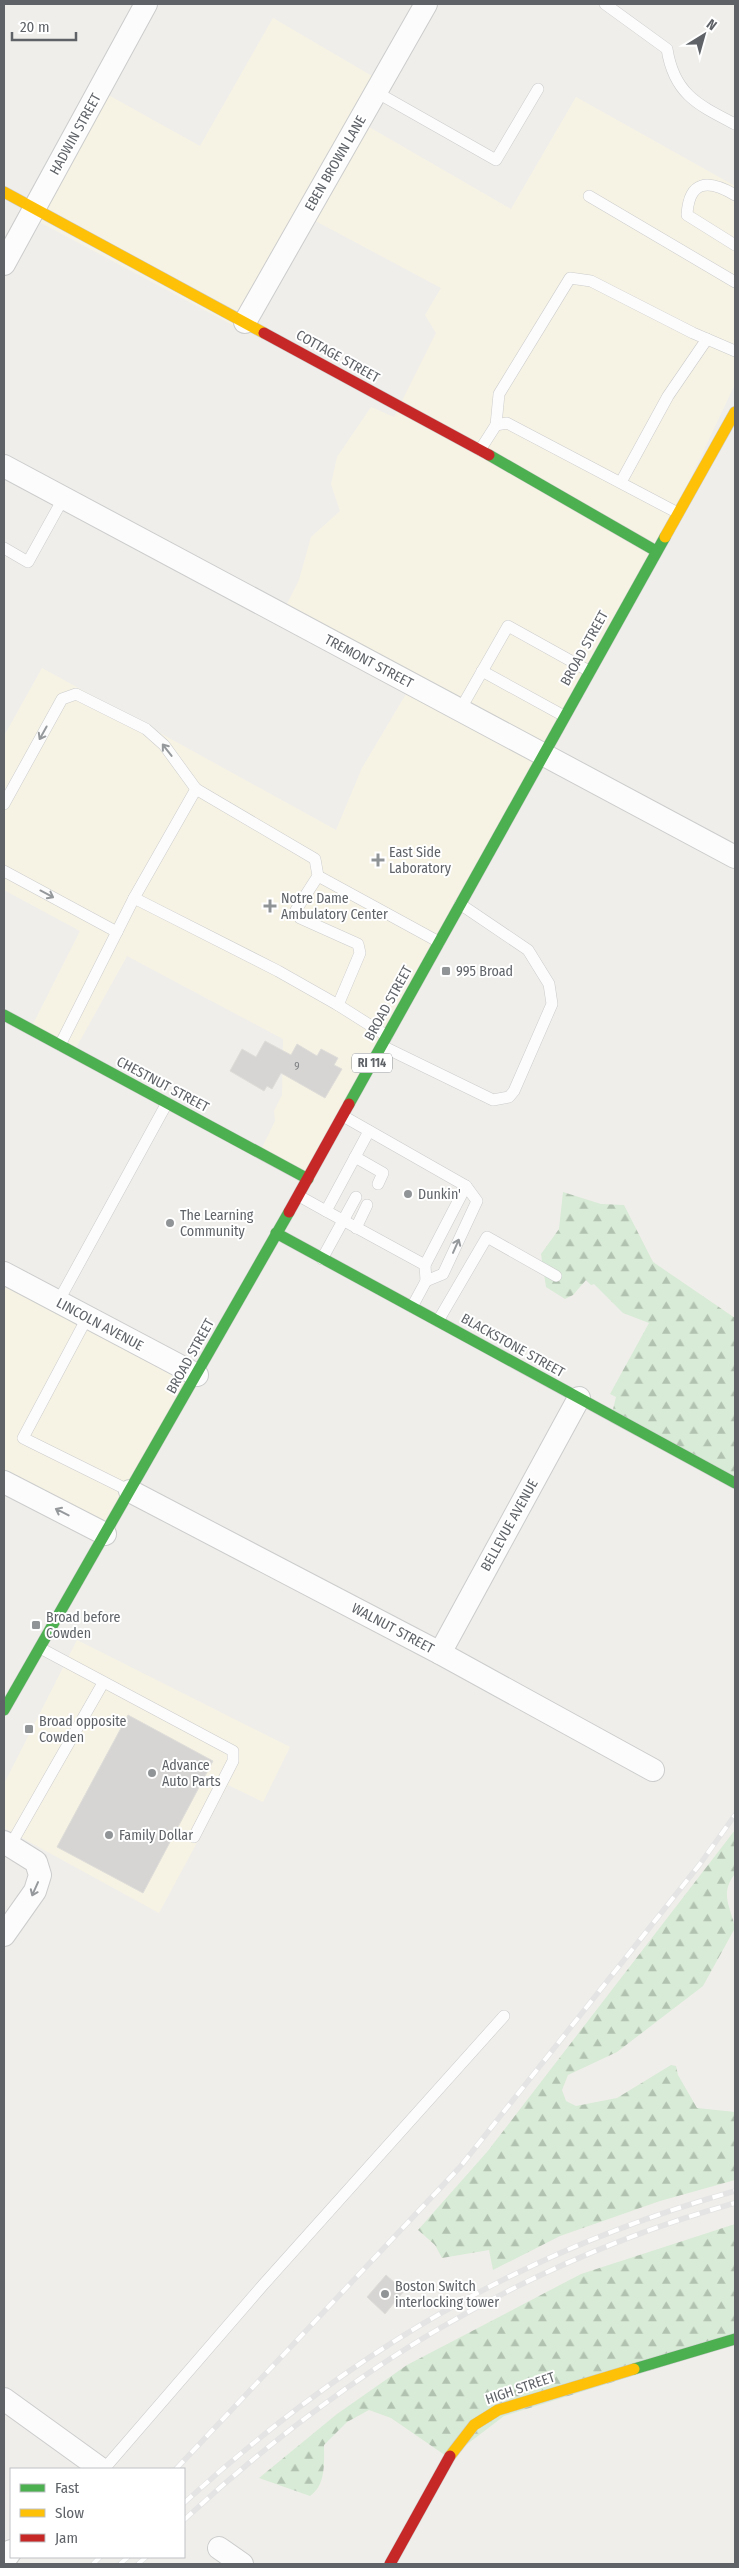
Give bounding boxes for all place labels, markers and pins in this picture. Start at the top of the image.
place label: East Side Laboratory [389,844,452,877]
marker: East Side Laboratory [371,853,385,867]
place label: Notre Dame Ambulatory Center [281,890,388,923]
marker: Notre Dame Ambulatory Center [263,899,277,913]
place label: 995 Broad [456,963,513,980]
marker: 995 Broad [440,965,452,977]
place label: Dunkin' [418,1186,461,1203]
marker: Dunkin' [402,1188,414,1200]
place label: The Learning Community [180,1207,254,1240]
marker: The Learning Community [164,1217,176,1229]
place label: Broad before Cowden [46,1609,120,1642]
marker: Broad before Cowden [30,1619,42,1631]
place label: Broad opposite Cowden [39,1713,127,1746]
marker: Broad opposite Cowden [23,1723,35,1735]
place label: Advance Auto Parts [162,1757,221,1790]
marker: Advance Auto Parts [146,1767,158,1779]
place label: Family Dollar [119,1827,193,1844]
marker: Family Dollar [103,1829,115,1841]
place label: Boston Switch interlocking tower [395,2278,499,2311]
marker: Boston Switch interlocking tower [379,2288,391,2300]

